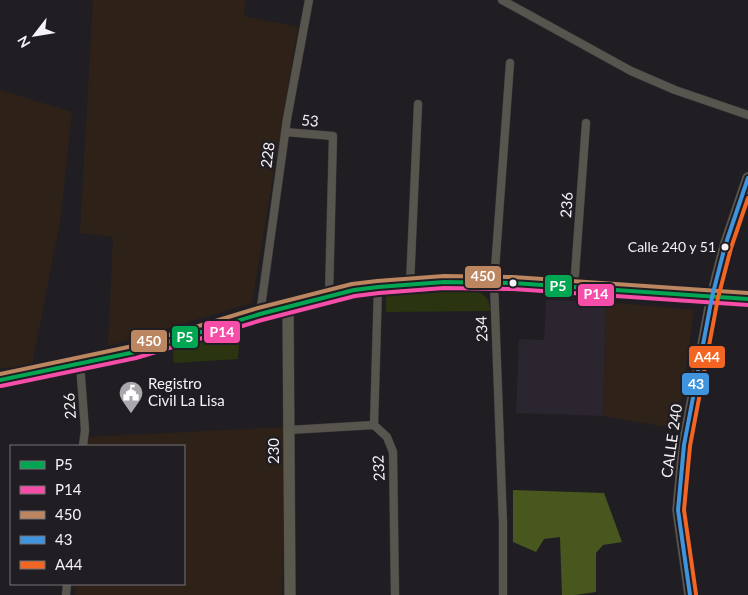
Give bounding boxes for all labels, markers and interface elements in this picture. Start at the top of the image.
north arrow [10,10,60,60]
text: N [13,33,33,51]
street label: 53 [301,110,320,130]
street label: 228 [256,141,278,169]
street label: 236 [556,191,576,219]
place label: Calle 240 y 51 [628,238,716,255]
marker: Calle 240 y 51 [720,242,730,252]
line badge: 450 [464,265,502,289]
text: 450 [471,267,495,284]
line badge: P5 [544,274,573,298]
text: P5 [550,277,566,294]
unlabelled marker [508,278,518,288]
line badge: P14 [577,283,615,307]
text: P14 [584,285,608,302]
street label: 234 [472,315,490,342]
line badge: P14 [203,320,241,344]
text: P14 [210,323,234,340]
line badge: P5 [171,325,199,349]
text: P5 [177,328,193,345]
line badge: 450 [130,329,168,353]
text: 450 [137,332,161,349]
line badge: A44 [688,345,726,369]
text: A44 [693,348,720,365]
line badge: 43 [681,372,710,396]
place label: Registro Civil La Lisa [148,374,225,409]
text: 43 [688,375,704,392]
public building icon: Registro Civil La Lisa [118,380,144,414]
street label: 226 [59,392,79,420]
street label: CALLE 240 [657,403,685,479]
street label: 230 [264,438,282,464]
legend [10,445,185,585]
text: P5 [55,455,73,473]
street label: 232 [368,455,388,482]
text: P14 [55,480,82,498]
text: 450 [55,505,81,523]
text: 43 [55,530,72,548]
text: A44 [55,555,83,573]

